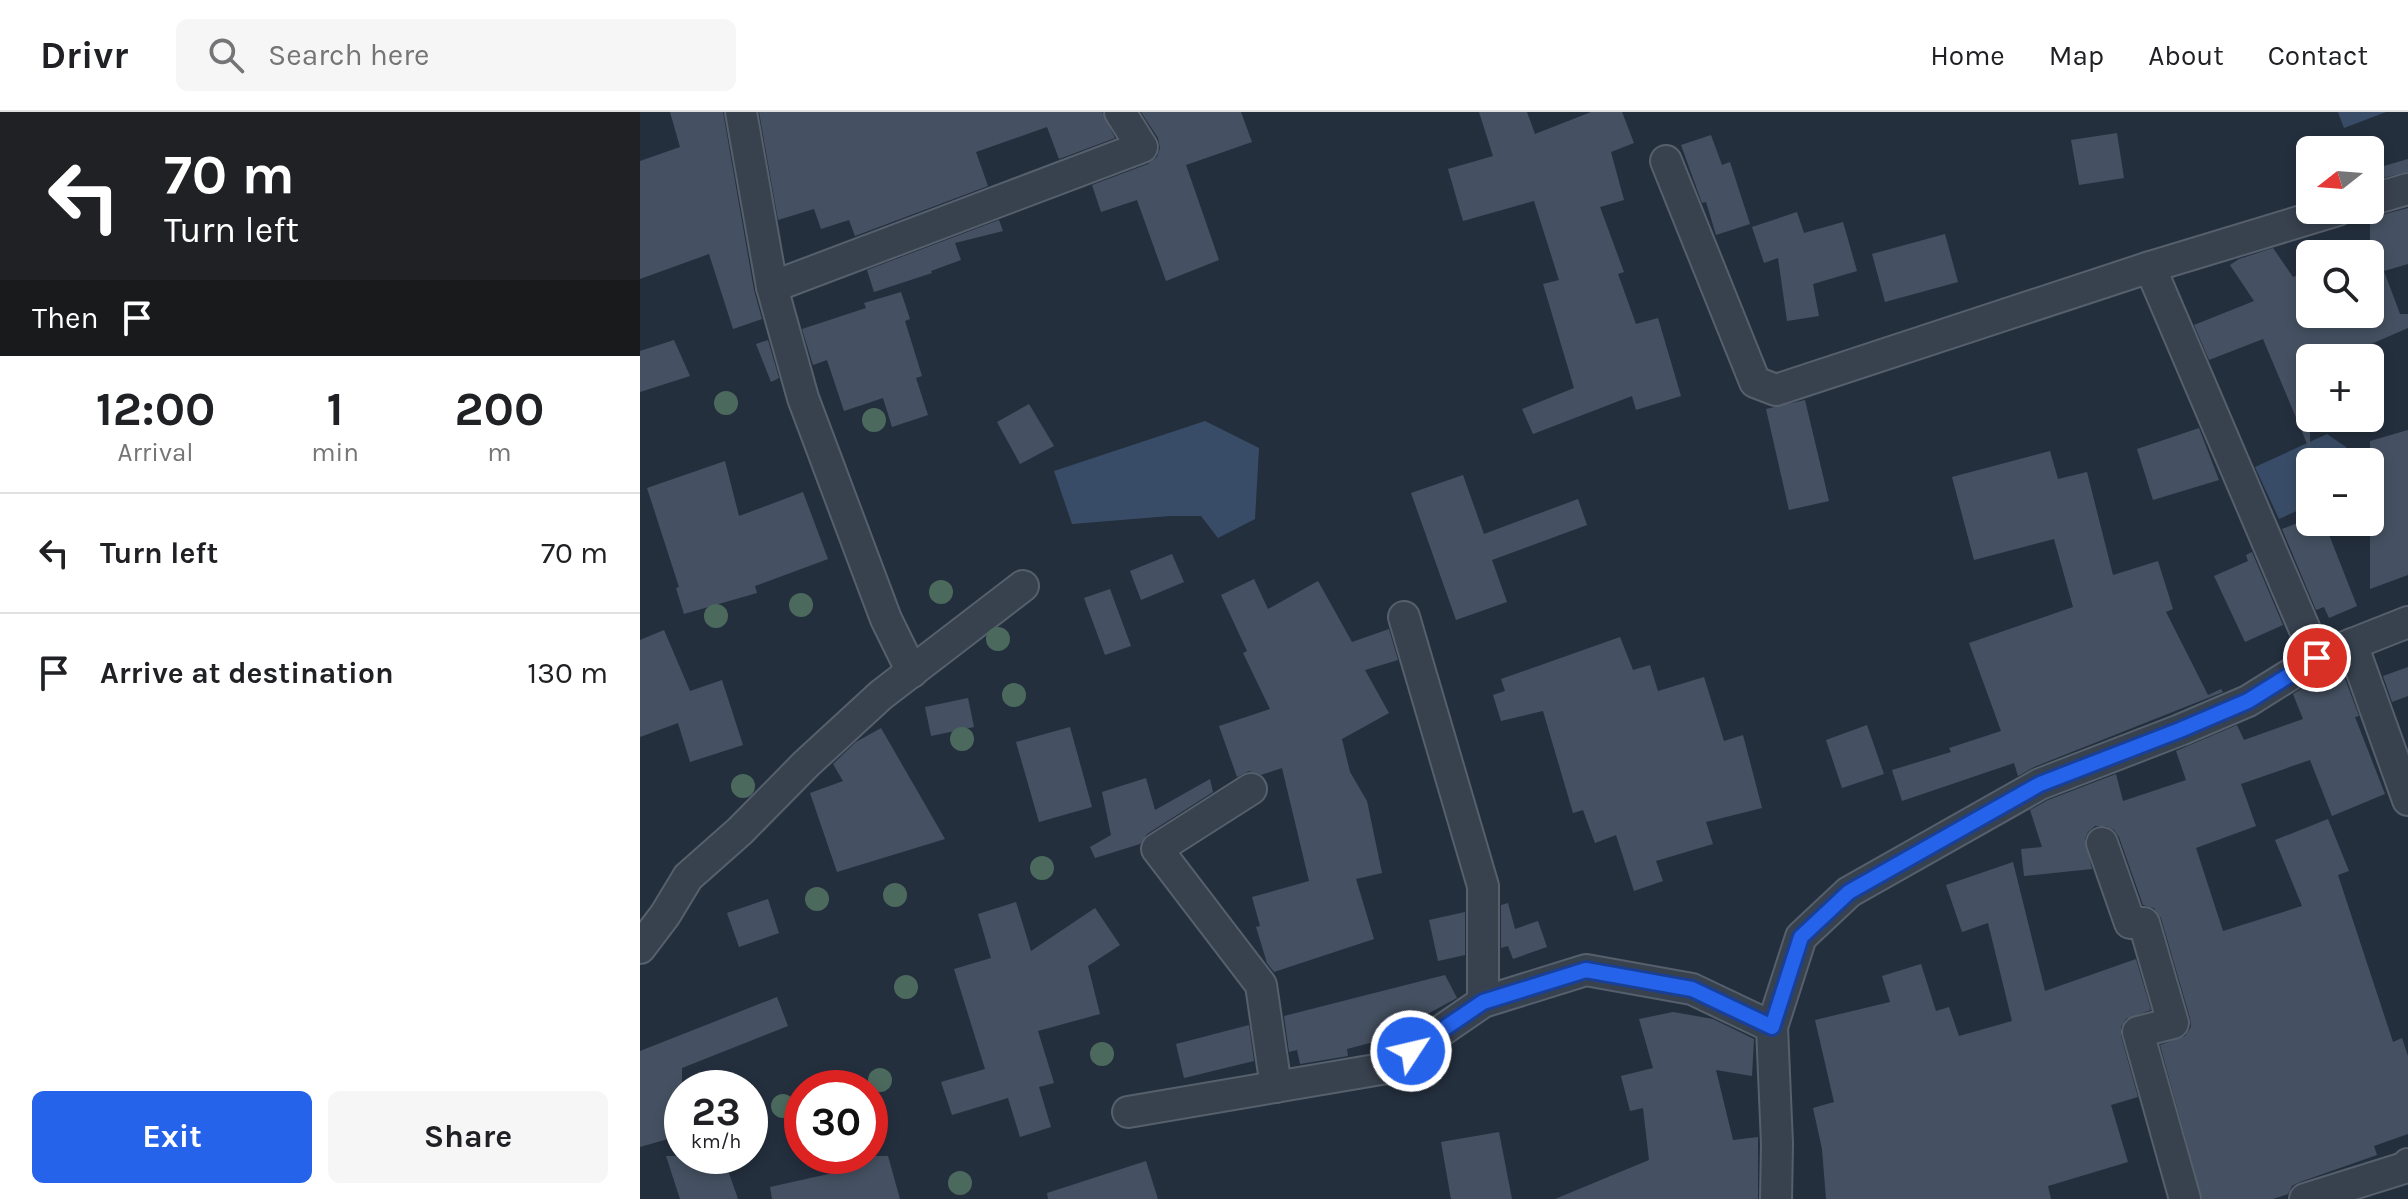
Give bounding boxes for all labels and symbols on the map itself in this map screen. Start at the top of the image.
north arrow [2296,136,2384,224]
pin [2283,624,2351,692]
position arrow [1369,1009,1453,1093]
speed limit sign: 30 [784,1070,888,1174]

